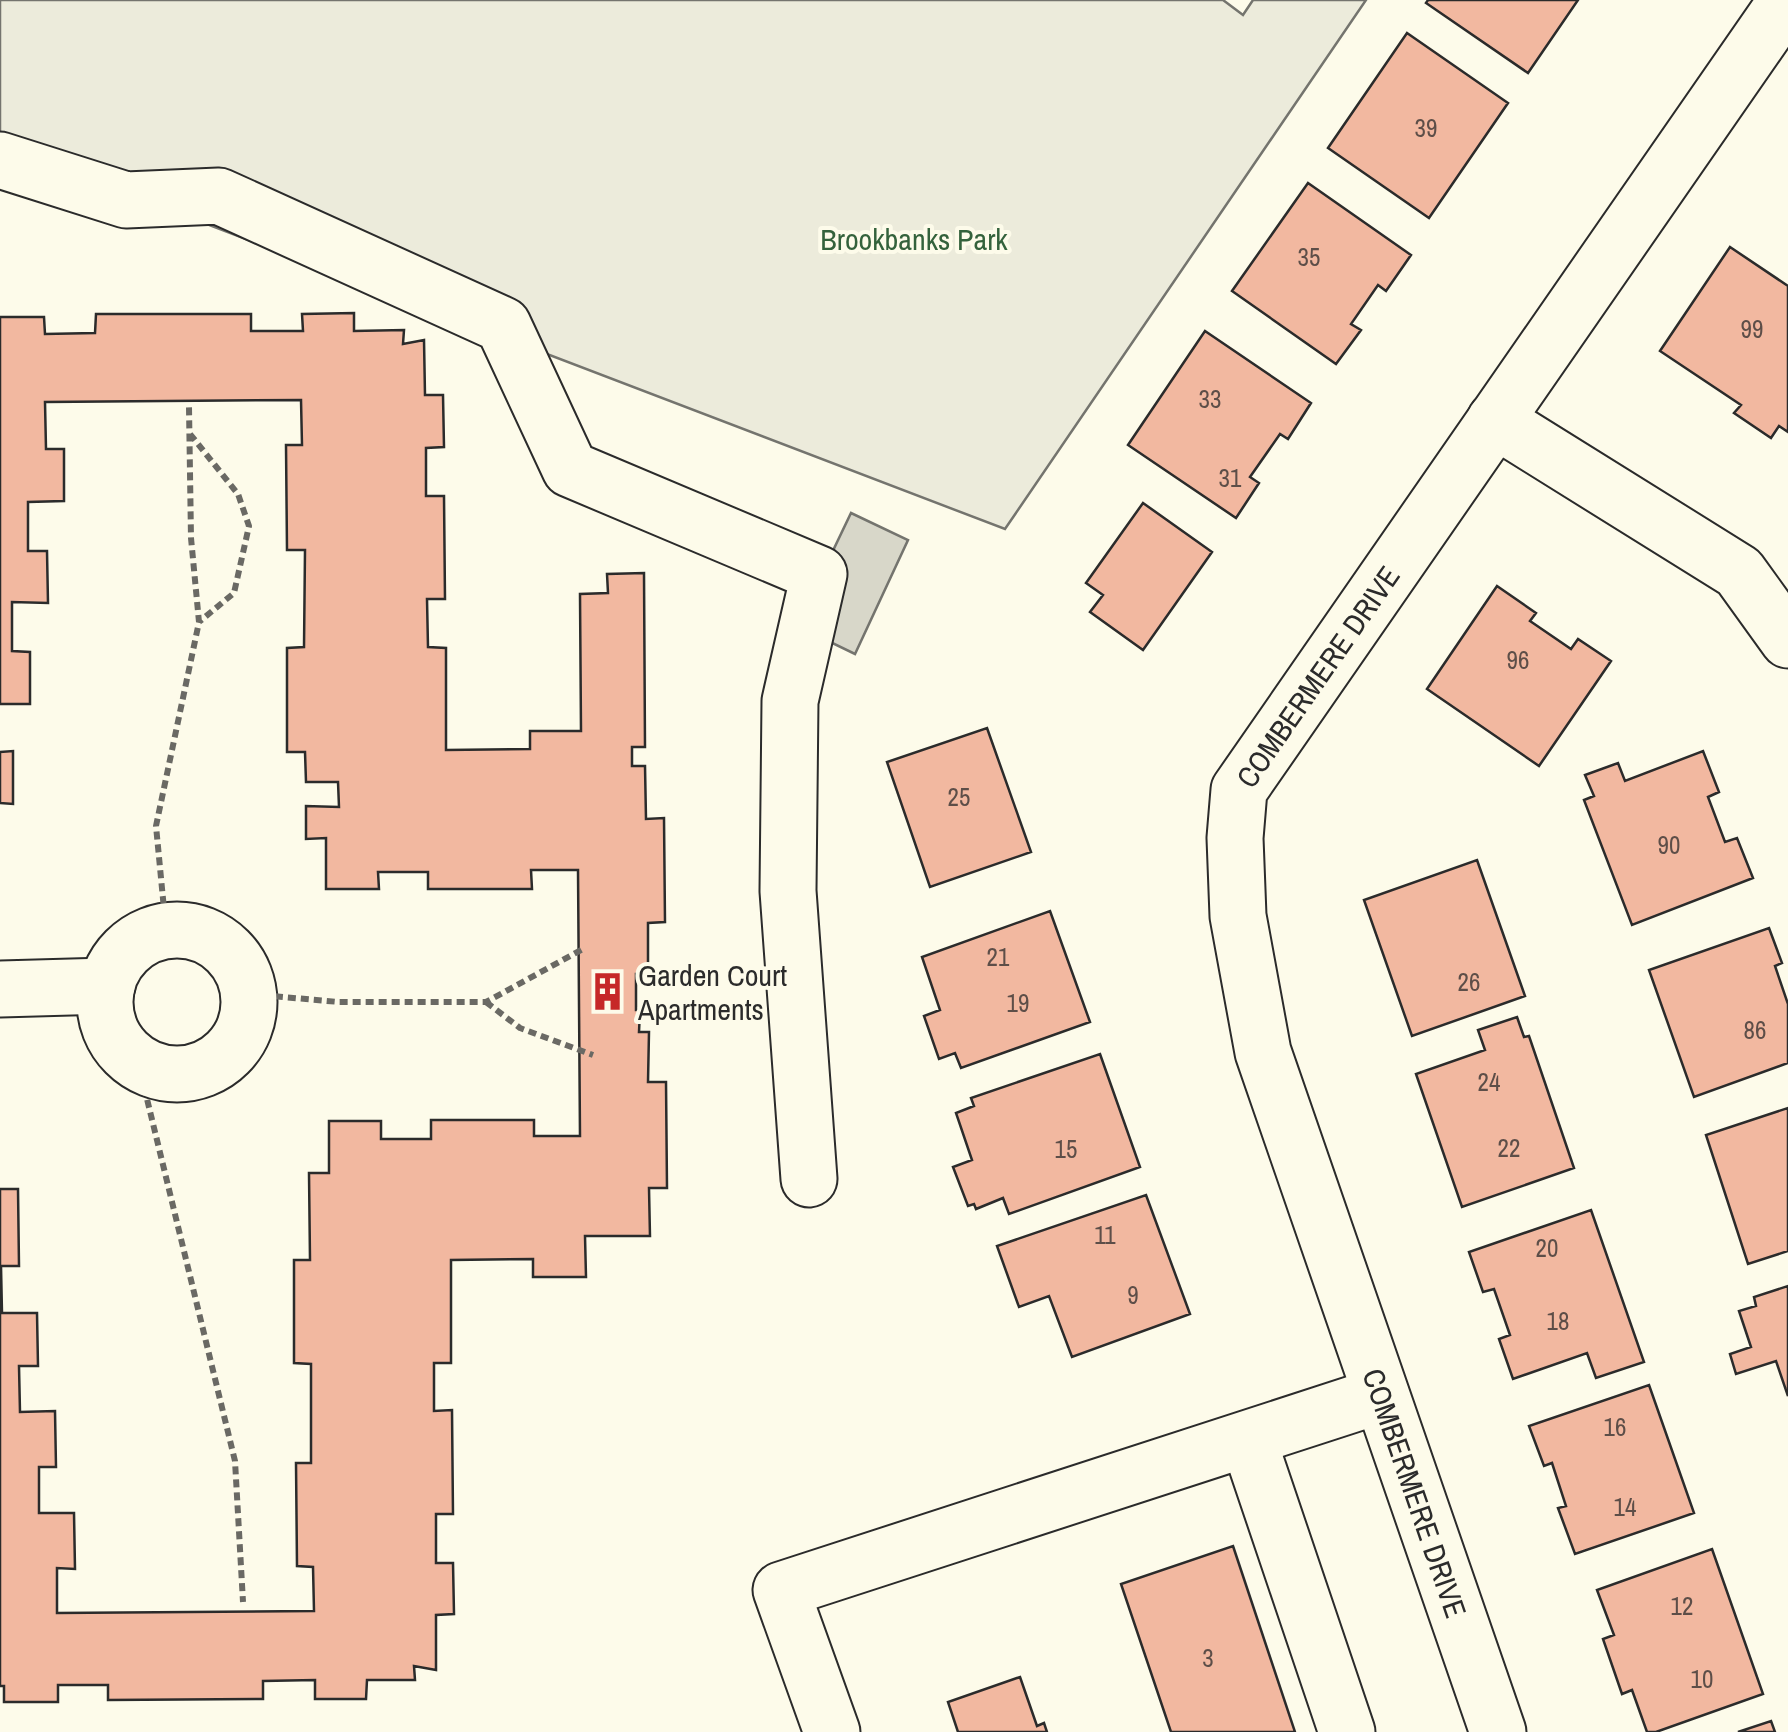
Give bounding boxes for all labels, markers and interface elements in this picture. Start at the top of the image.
house number: 39 [1415,111,1437,145]
park label: Brookbanks Park [820,219,1008,259]
house number: 35 [1298,240,1320,274]
house number: 99 [1741,312,1763,346]
house number: 33 [1199,382,1221,416]
house number: 31 [1219,461,1242,495]
street label: COMBERMERE DRIVE [1227,558,1409,795]
house number: 96 [1507,643,1529,677]
house number: 25 [948,780,970,814]
house number: 90 [1658,828,1680,862]
house number: 21 [987,940,1010,974]
place label: Garden Court Apartments [637,955,787,1029]
house number: 26 [1458,965,1480,999]
building icon: Garden Court Apartments [587,971,629,1013]
house number: 19 [1007,986,1029,1020]
house number: 86 [1744,1013,1766,1047]
house number: 24 [1478,1065,1500,1099]
house number: 22 [1498,1131,1520,1165]
house number: 15 [1055,1132,1077,1166]
house number: 11 [1094,1218,1116,1252]
house number: 20 [1536,1231,1558,1265]
house number: 9 [1127,1278,1139,1312]
house number: 18 [1547,1304,1569,1338]
street label: COMBERMERE DRIVE [1354,1363,1476,1623]
house number: 16 [1604,1410,1626,1444]
house number: 14 [1614,1490,1636,1524]
house number: 12 [1671,1589,1693,1623]
house number: 3 [1202,1641,1214,1675]
house number: 10 [1691,1662,1713,1696]

